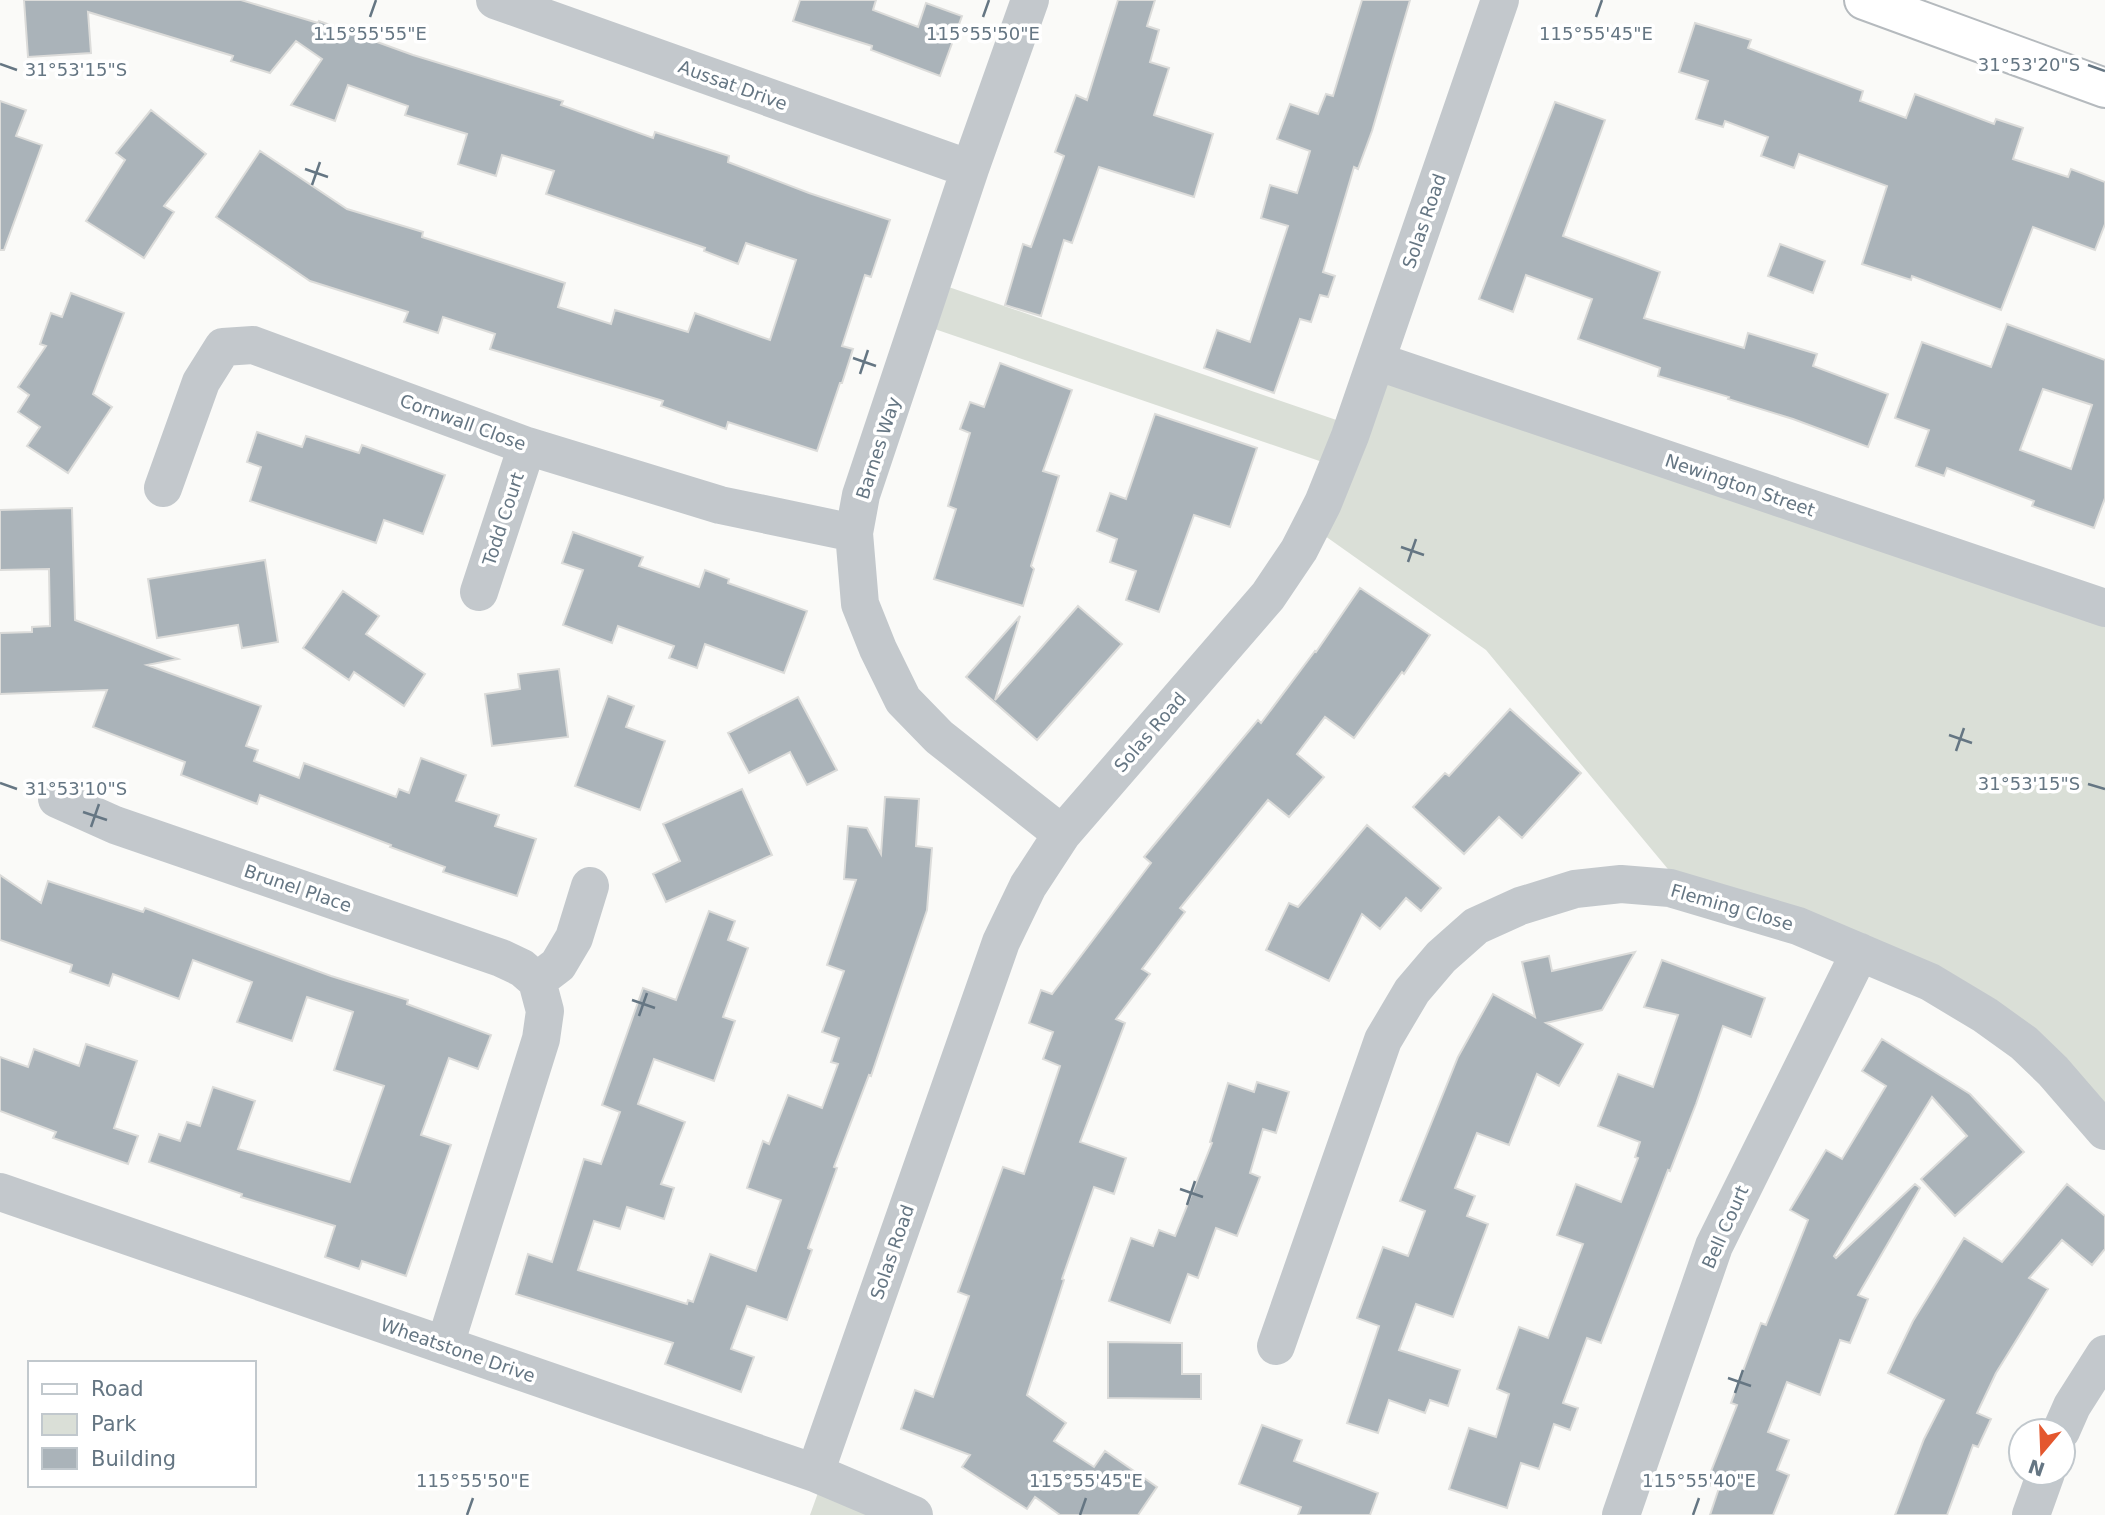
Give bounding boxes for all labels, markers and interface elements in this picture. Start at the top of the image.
text: 115°55'55"E [313,23,427,44]
text: 115°55'50"E [926,23,1040,44]
text: 115°55'45"E [1539,23,1653,44]
text: 31°53'20"S [1978,54,2080,75]
street label: Aussat Drive [676,56,790,114]
text: 31°53'15"S [25,59,127,80]
street label: Solas Road [1398,171,1450,271]
street label: Cornwall Close [397,389,529,455]
street label: Barnes Way [852,394,905,502]
street label: Newington Street [1662,450,1818,520]
street label: Todd Court [478,470,528,569]
street label: Solas Road [1110,688,1190,776]
text: 31°53'15"S [1978,773,2080,794]
text: 31°53'10"S [25,778,127,799]
street label: Brunel Place [242,860,354,916]
street label: Fleming Close [1668,879,1796,935]
street label: Bell Court [1697,1182,1753,1272]
street label: Solas Road [866,1202,918,1302]
street label: Wheatstone Drive [378,1314,538,1386]
legend [28,1361,256,1487]
text: Road [91,1377,144,1401]
text: Park [91,1412,137,1436]
north arrow [2007,1417,2077,1487]
text: Building [91,1447,176,1471]
text: N [2025,1455,2048,1481]
text: 115°55'50"E [416,1470,530,1491]
text: 115°55'45"E [1029,1470,1143,1491]
text: 115°55'40"E [1642,1470,1756,1491]

